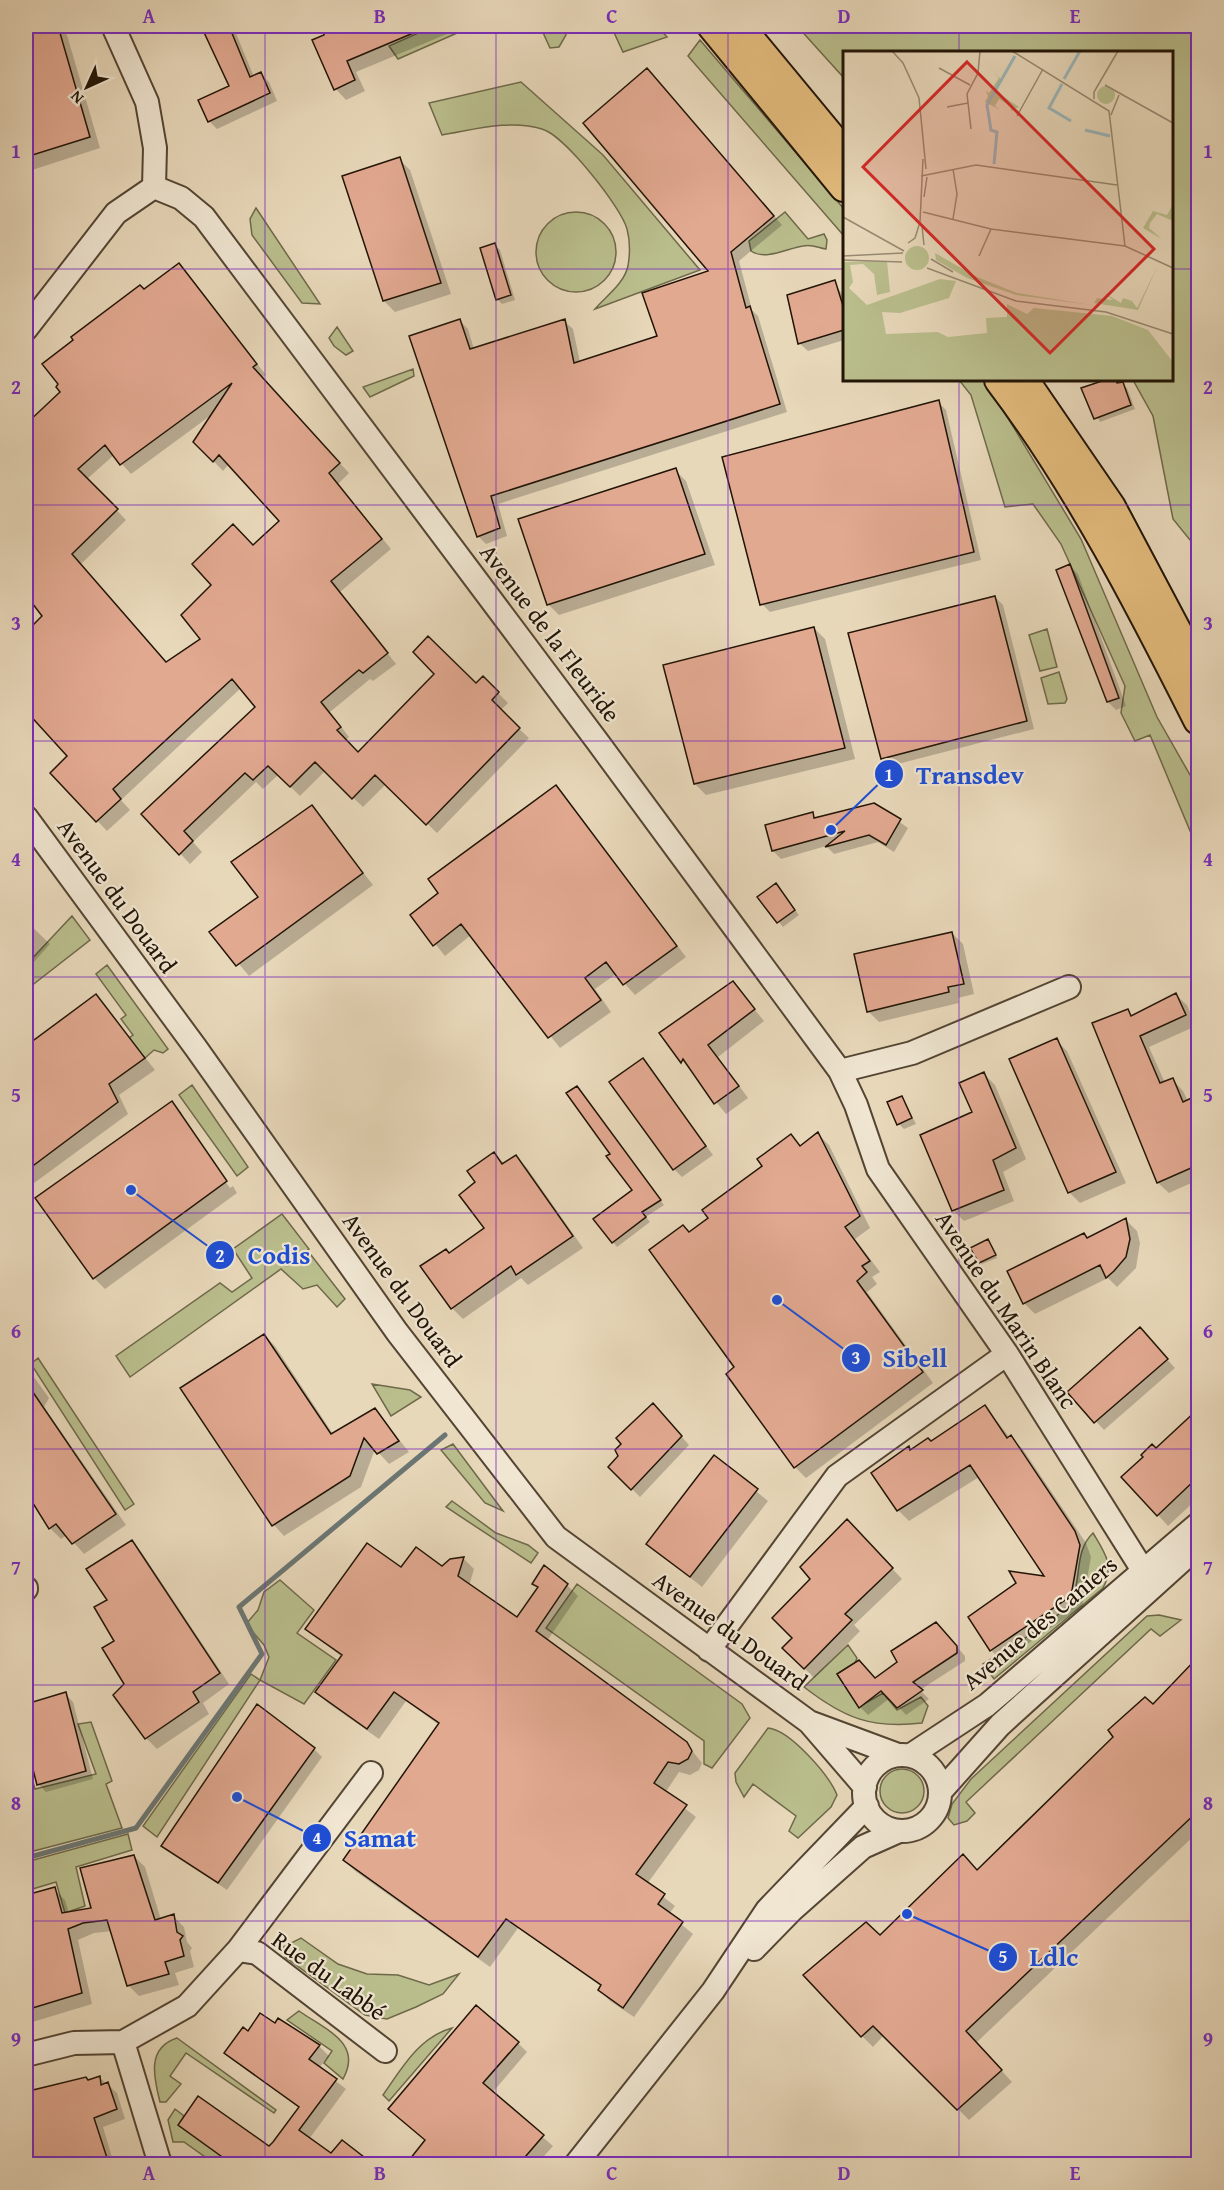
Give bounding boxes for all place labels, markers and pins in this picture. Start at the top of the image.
callout: Transdev [874,752,1036,796]
callout: Codis [205,1233,322,1277]
callout: Sibell [841,1336,960,1380]
callout: Samat [302,1816,428,1860]
callout: Ldlc [988,1935,1090,1979]

